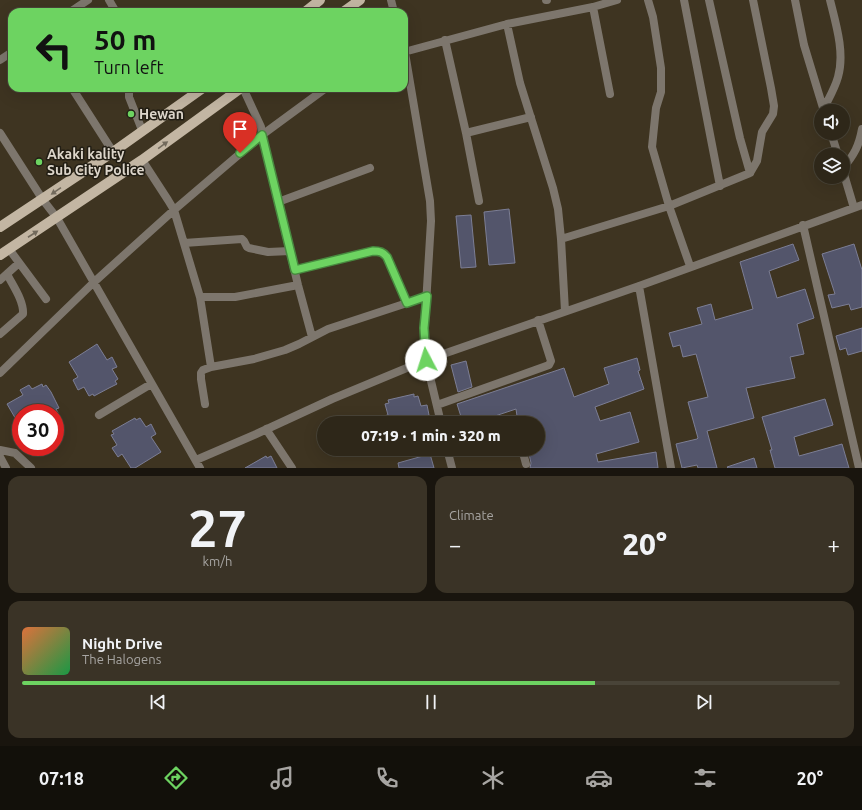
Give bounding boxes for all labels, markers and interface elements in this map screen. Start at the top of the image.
icon: left [28,24,80,76]
text: 50 m [94,24,156,55]
text: Turn left [94,57,164,77]
map controls [814,104,850,184]
button: sound [814,104,850,140]
place label: Hewan [139,106,184,122]
marker: Hewan [126,109,136,119]
pin [223,112,257,153]
icon: arrive [229,118,251,140]
one-way arrow [158,141,168,149]
place label: Akaki kality Sub City Police [47,146,144,178]
button: layers [814,148,850,184]
marker: Akaki kality Sub City Police [34,157,44,167]
one-way arrow [51,187,61,195]
one-way arrow [27,230,38,238]
position arrow [405,339,447,381]
speed limit sign: 30 [12,404,64,456]
text: 07:19 · 1 min · 320 m [361,427,501,444]
text: 27 [188,499,247,557]
text: Climate [449,508,494,522]
text: 20° [622,527,667,561]
text: − [449,532,461,557]
text: + [828,532,840,557]
text: km/h [202,554,233,568]
text: Night Drive [82,635,163,652]
text: The Halogens [82,652,161,666]
icon: previous [147,691,169,713]
icon: pause [420,691,442,713]
icon: next [693,691,715,713]
icon: directions [162,764,190,792]
icon: music [268,764,296,792]
icon: phone [373,764,401,792]
icon: climate [479,764,507,792]
icon: car [585,764,613,792]
icon: filters [691,764,719,792]
text: 07:18 [39,768,84,788]
text: 20° [796,768,823,788]

